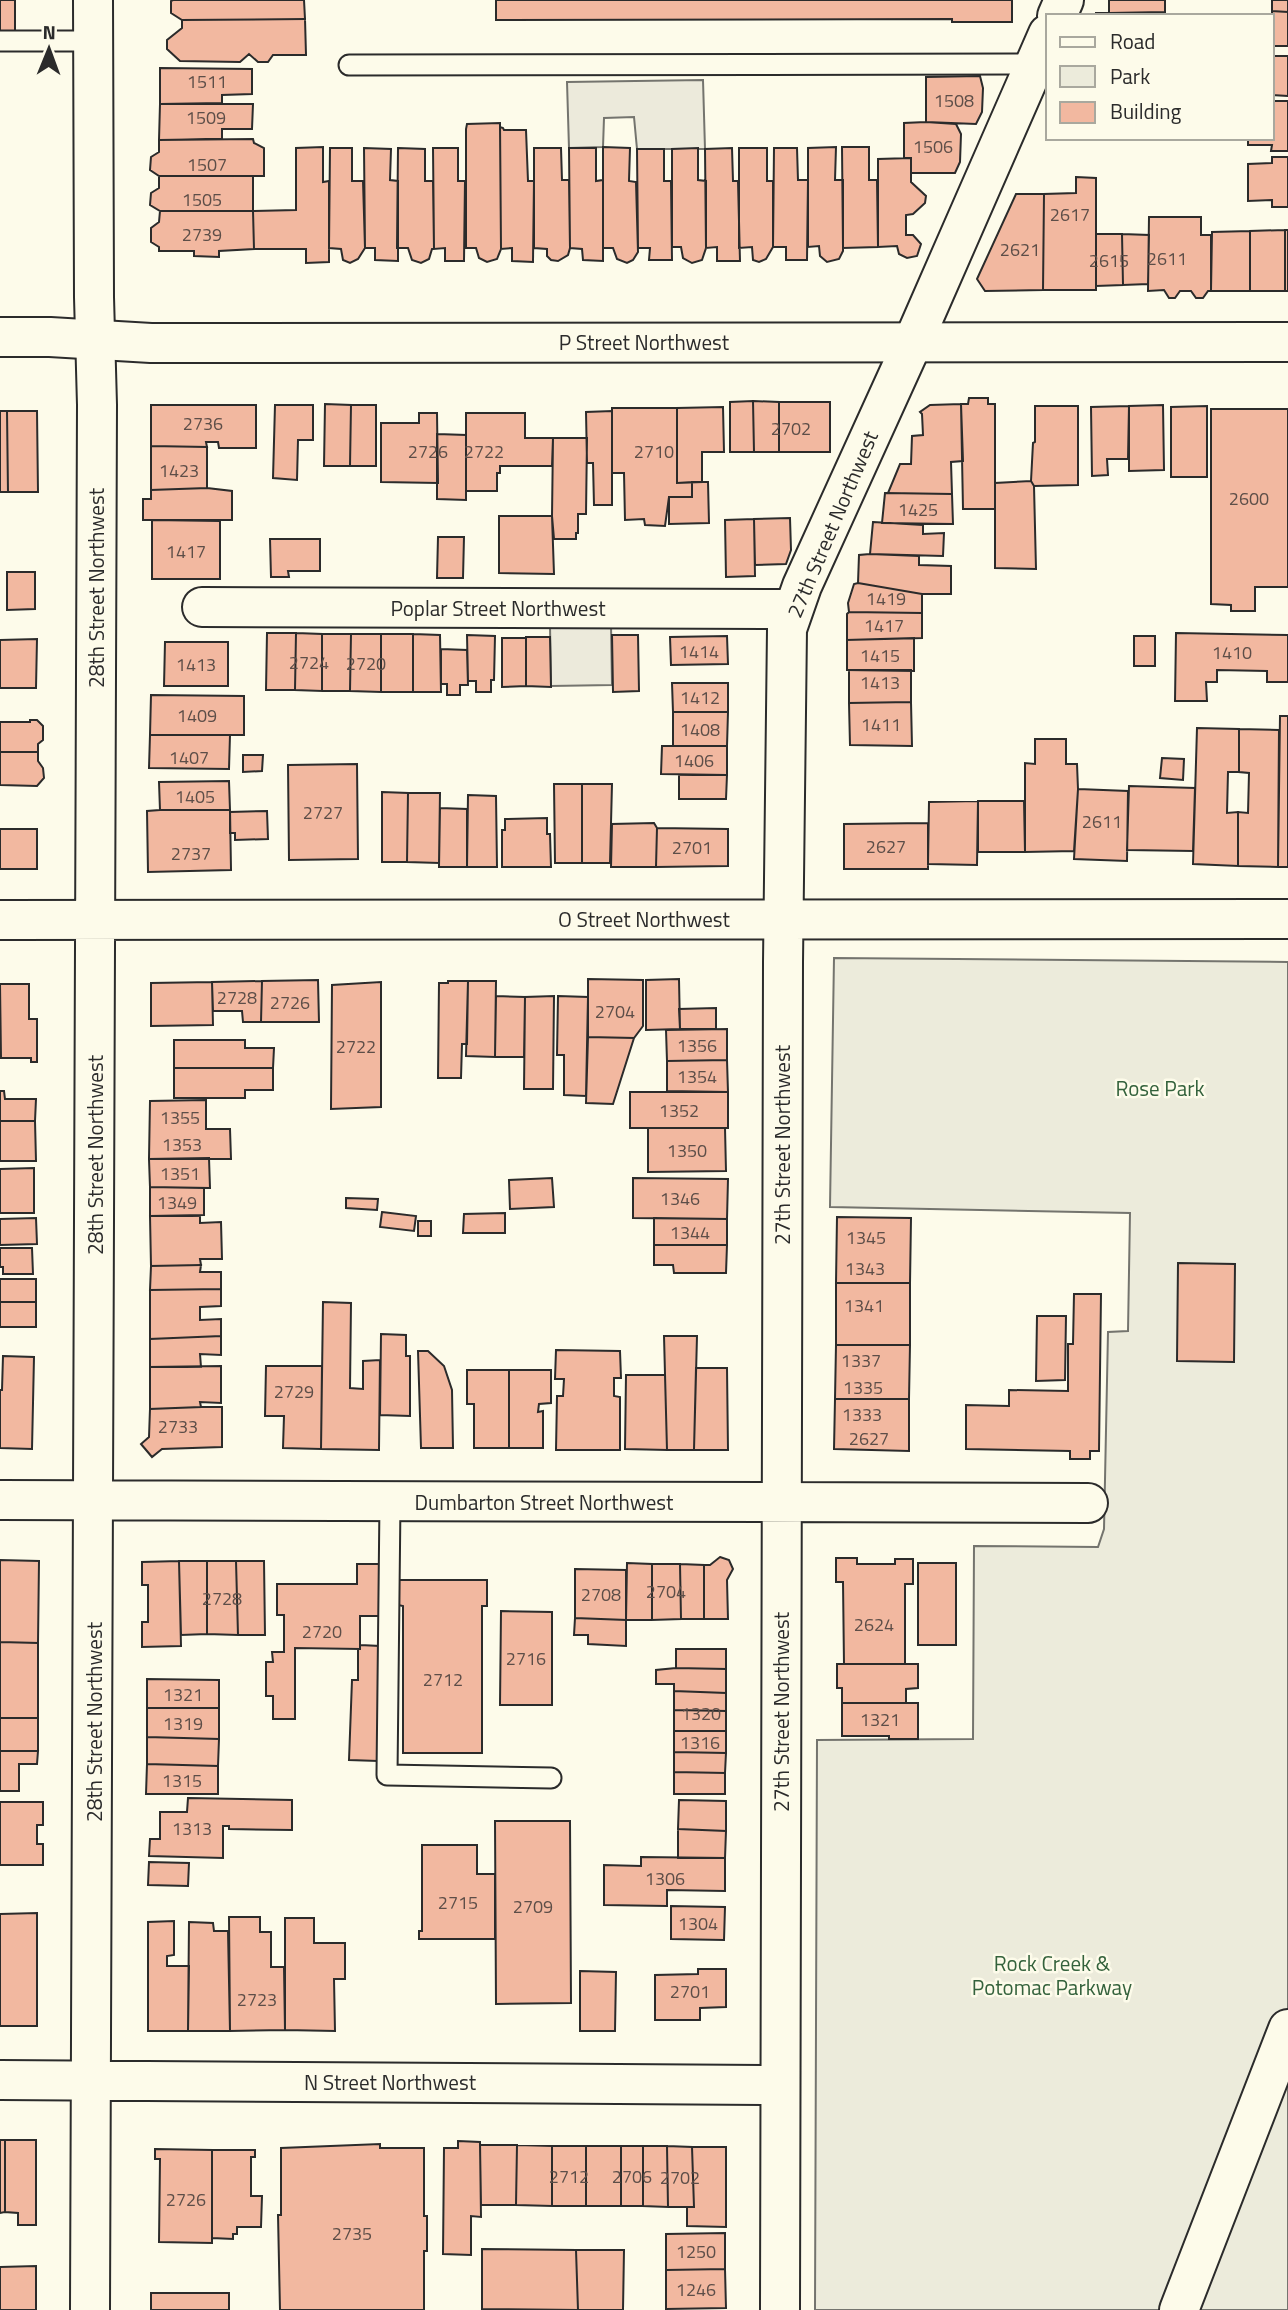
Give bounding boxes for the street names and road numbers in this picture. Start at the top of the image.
street label: P Street Northwest [559,326,730,358]
street label: 27th Street Northwest [778,425,886,622]
street label: 28th Street Northwest [80,487,112,688]
street label: Poplar Street Northwest [390,592,606,624]
street label: O Street Northwest [558,903,731,935]
street label: 27th Street Northwest [766,1044,798,1245]
street label: 28th Street Northwest [79,1054,111,1255]
street label: Dumbarton Street Northwest [415,1486,674,1518]
street label: 27th Street Northwest [765,1611,797,1812]
street label: 28th Street Northwest [78,1621,110,1822]
street label: N Street Northwest [304,2066,477,2098]

